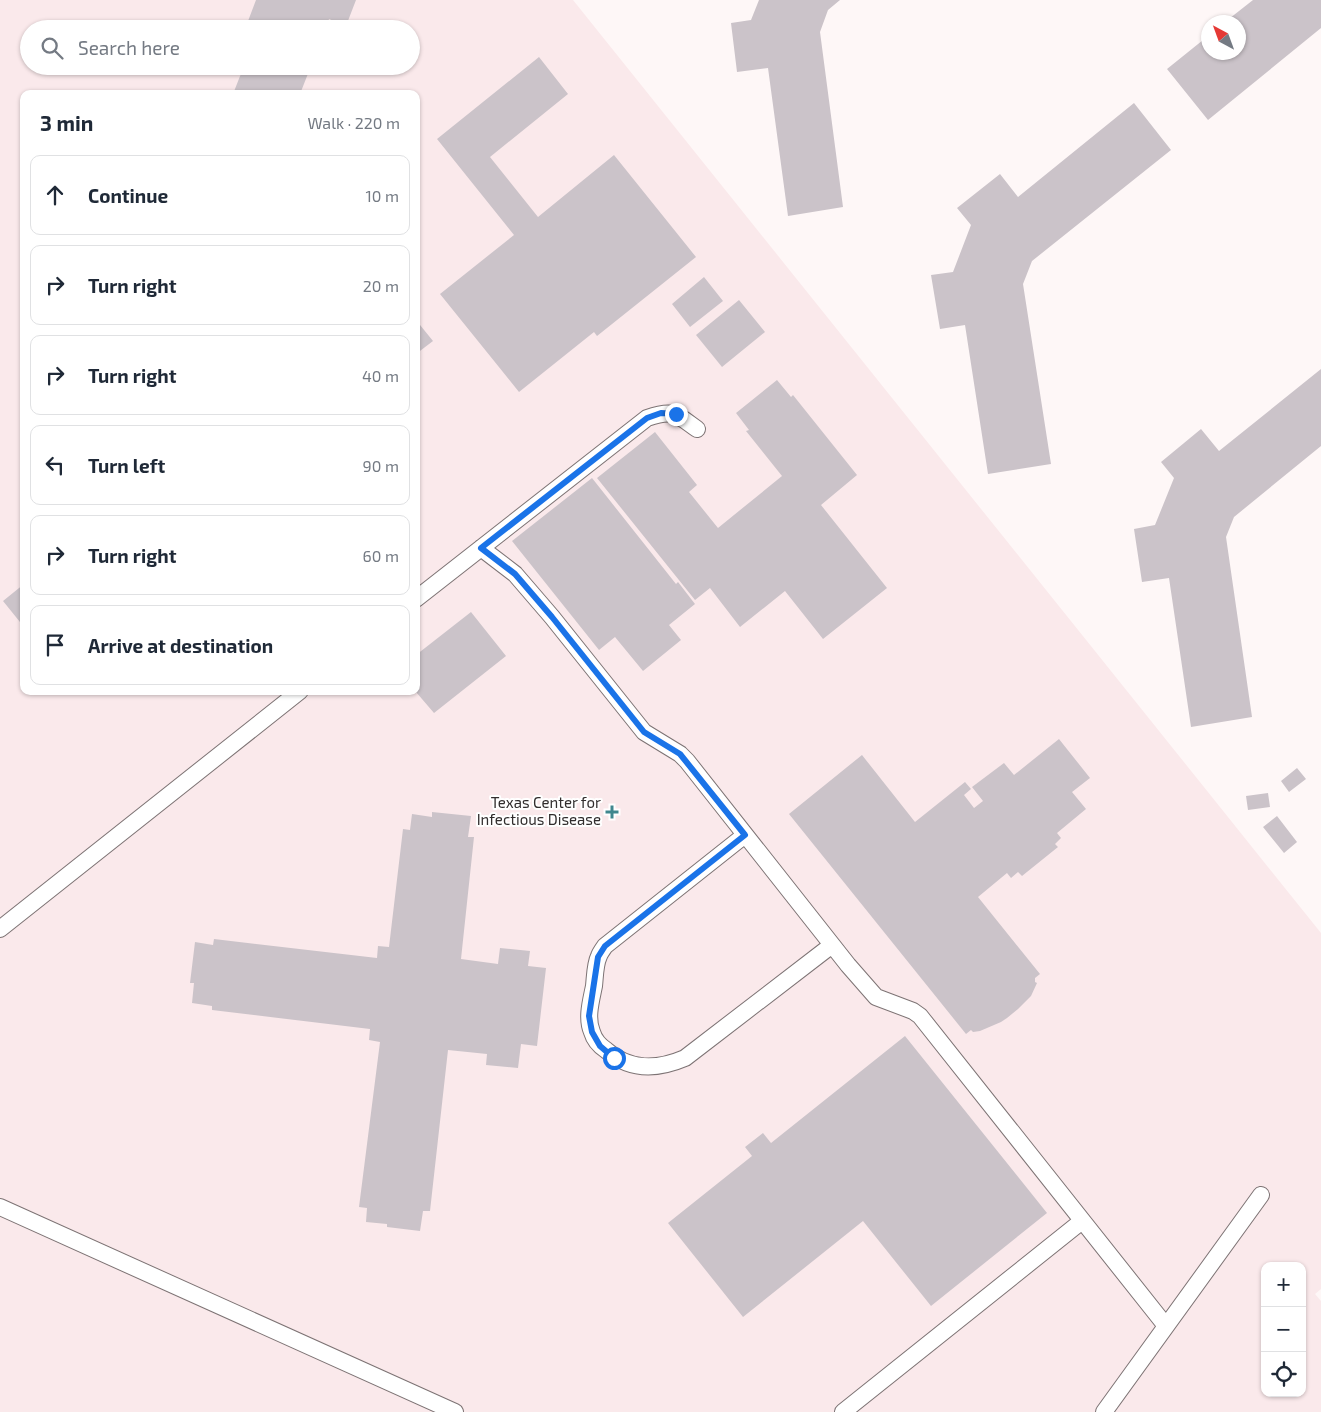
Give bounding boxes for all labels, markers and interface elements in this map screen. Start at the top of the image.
north arrow [1201,15,1246,60]
search box [20,20,420,75]
icon: search [38,34,66,62]
text: Search here [78,36,180,59]
text: 3 min [40,110,93,135]
text: Walk · 220 m [307,113,400,132]
icon: ahead [41,181,69,209]
text: Continue [88,184,168,207]
text: 10 m [365,186,399,205]
icon: right [41,271,69,299]
text: Turn right [88,274,176,297]
text: 20 m [363,276,399,295]
icon: right [41,361,69,389]
text: Turn right [88,364,176,387]
text: 40 m [362,366,399,385]
route end [665,403,688,426]
icon: left [41,451,69,479]
text: Turn left [88,454,165,477]
text: 90 m [363,456,399,475]
icon: right [41,541,69,569]
text: Turn right [88,544,176,567]
text: 60 m [363,546,399,565]
icon: arrive [41,631,69,659]
text: Arrive at destination [88,634,273,657]
place label: Texas Center for Infectious Disease [477,793,601,828]
marker: Texas Center for Infectious Disease [605,805,619,819]
route start [603,1047,626,1070]
map controls [1261,1262,1306,1397]
button: + [1261,1262,1306,1307]
button: − [1261,1307,1306,1352]
button: locate [1261,1352,1306,1397]

